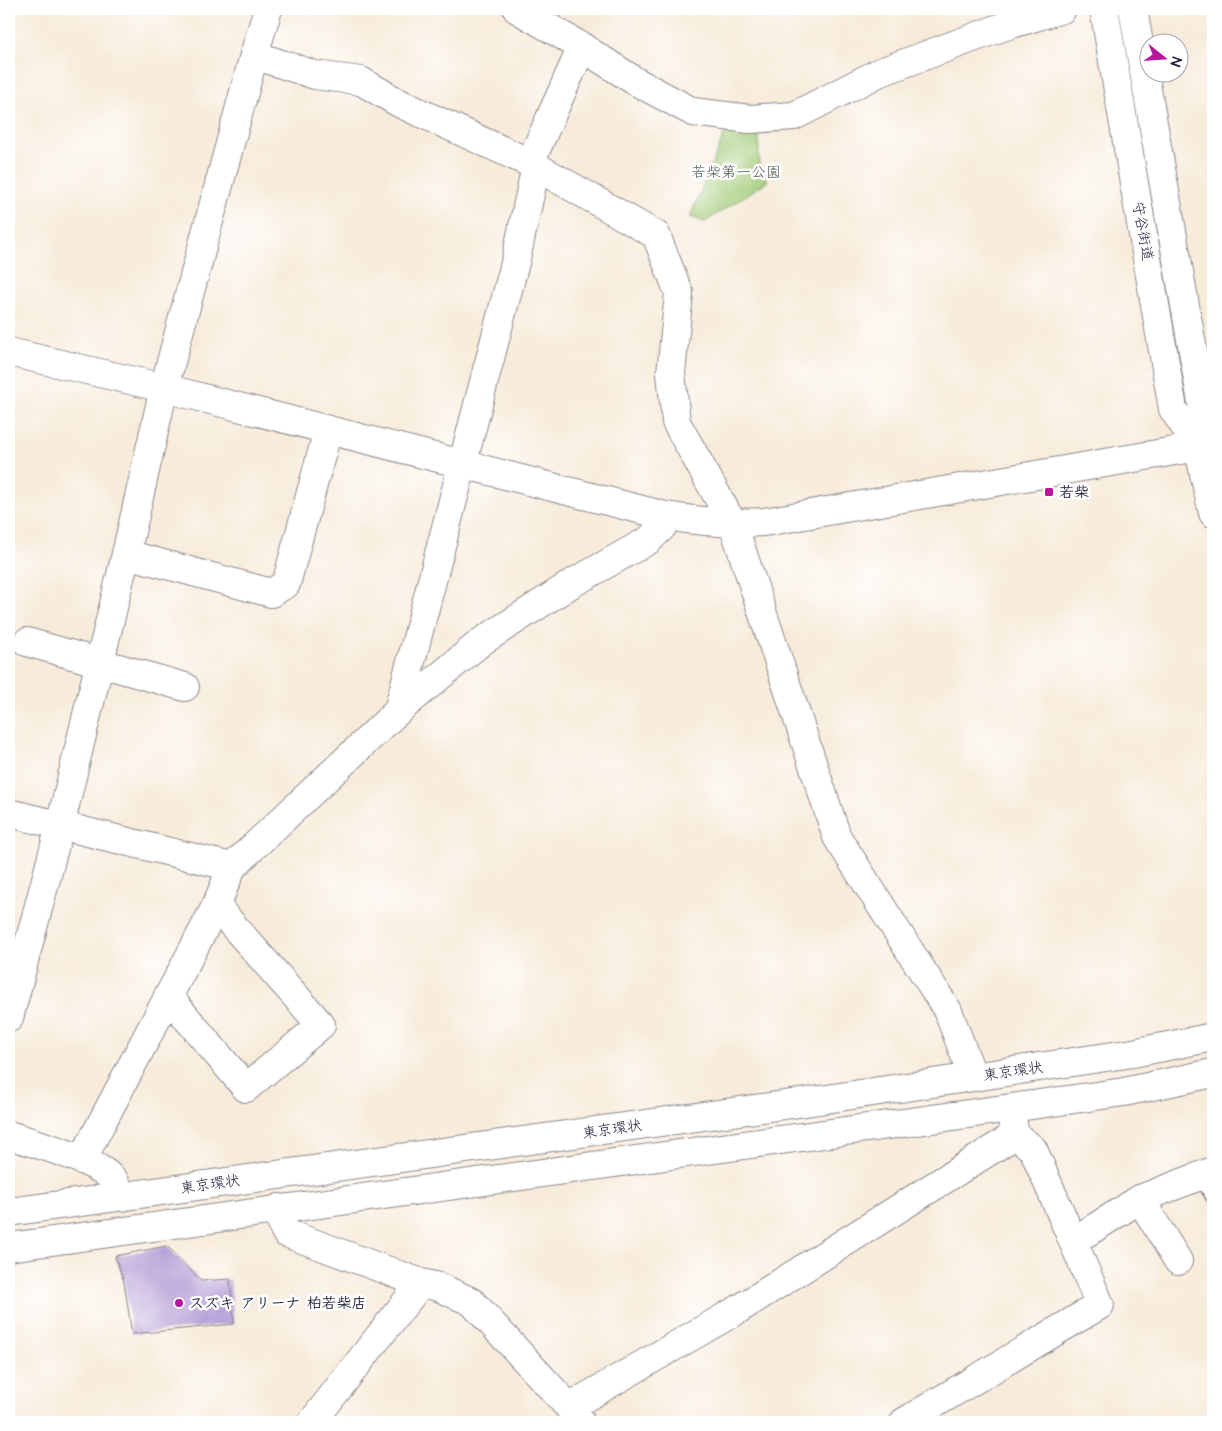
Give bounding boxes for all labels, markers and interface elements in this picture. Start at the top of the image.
north arrow [1140,32,1190,82]
text: N [1165,54,1186,69]
park label: 若柴第一公園 [691,162,781,183]
street label: 守谷街道 [1127,200,1158,262]
place label: 若柴 [1059,482,1089,503]
marker: 若柴 [1043,486,1055,498]
street label: 東京環状 [982,1057,1044,1086]
street label: 東京環状 [581,1115,643,1144]
street label: 東京環状 [179,1170,241,1199]
place label: スズキ アリーナ 柏若柴店 [189,1293,367,1314]
marker: スズキ アリーナ 柏若柴店 [173,1297,185,1309]

